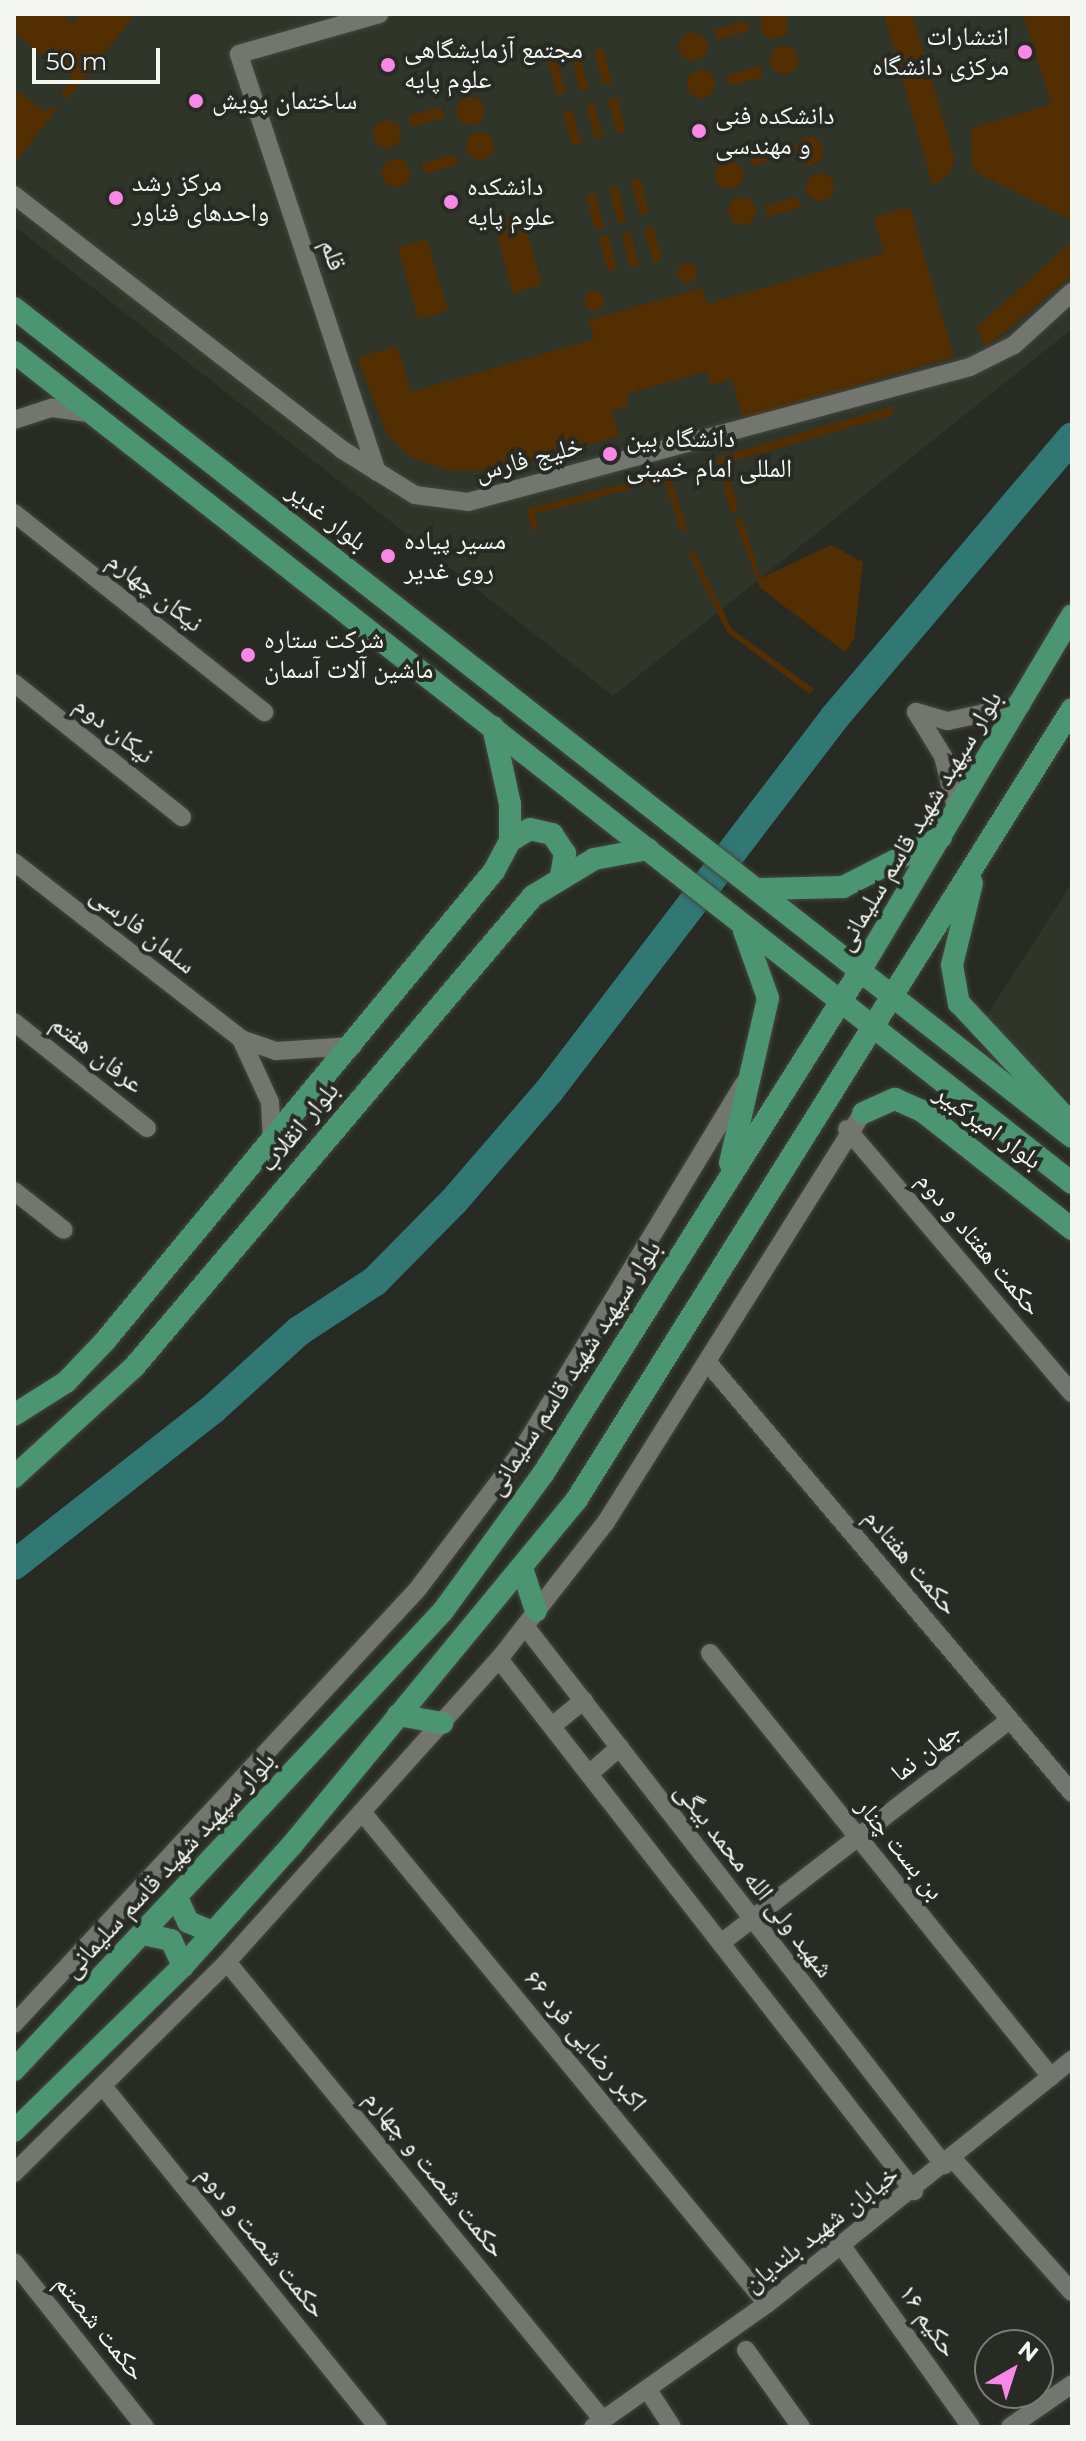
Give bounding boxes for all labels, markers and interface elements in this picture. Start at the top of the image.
place label: انتشارات مرکزی دانشگاه [872,21,1009,82]
scale bar [36,32,164,82]
place label: مجتمع آزمایشگاهی علوم پایه [404,34,583,96]
marker: انتشارات مرکزی دانشگاه [1016,43,1034,61]
text: 50 m [46,47,107,76]
marker: مجتمع آزمایشگاهی علوم پایه [379,56,397,74]
place label: ساختمان پویش [212,85,357,117]
marker: ساختمان پویش [187,92,205,110]
place label: دانشکده فنی و مهندسی [715,100,834,162]
marker: دانشکده فنی و مهندسی [690,122,708,140]
place label: مرکز رشد واحدهای فناور [132,167,269,228]
place label: دانشکده علوم پایه [467,171,554,232]
marker: مرکز رشد واحدهای فناور [107,189,125,207]
marker: دانشکده علوم پایه [442,193,460,211]
street label: قلم [313,235,353,275]
place label: دانشگاه بین المللی امام خمینی [626,423,792,484]
street label: خلیج فارس [472,430,586,488]
marker: دانشگاه بین المللی امام خمینی [601,445,619,463]
street label: بلوار غدیر [281,476,373,558]
place label: مسیر پیاده روی غدیر [404,525,506,586]
street label: نیکان چهارم [101,545,209,639]
marker: مسیر پیاده روی غدیر [379,547,397,565]
place label: شرکت ستاره ماشین آلات آسمان [264,624,433,686]
marker: شرکت ستاره ماشین آلات آسمان [239,646,257,664]
street label: بلوار سپهبد شهید قاسم سلیمانی [829,685,1009,957]
street label: نیکان دوم [68,689,160,771]
street label: سلمان فارسی [84,879,202,981]
street label: عرفان هفتم [44,1008,150,1100]
street label: بلوار انقلاب [252,1076,346,1178]
street label: بلوار امیرکبیر [928,1078,1048,1176]
street label: حکمت هفتاد و دوم [910,1166,1048,1322]
street label: بلوار سپهبد شهید قاسم سلیمانی [480,1235,668,1501]
street label: حکمت هفتادم [857,1502,965,1622]
street label: جهان نما [885,1715,967,1789]
street label: بلوار سپهبد شهید قاسم سلیمانی [56,1746,282,1984]
street label: شهید ولی الله محمد بیگی [668,1776,840,1984]
street label: بن بست چنار [849,1792,951,1906]
street label: ۶۶ اکبر رضایی فرد [517,1964,653,2118]
street label: حکمت شصت و چهارم [358,2084,512,2264]
street label: حکمت شصت و دوم [191,2159,333,2325]
street label: خیابان شهید بلندیان [737,2159,905,2299]
street label: حکمت شصتم [48,2269,152,2387]
street label: حکیم ۱۶ [892,2279,964,2363]
north arrow [974,2329,1054,2409]
text: N [1013,2335,1044,2368]

